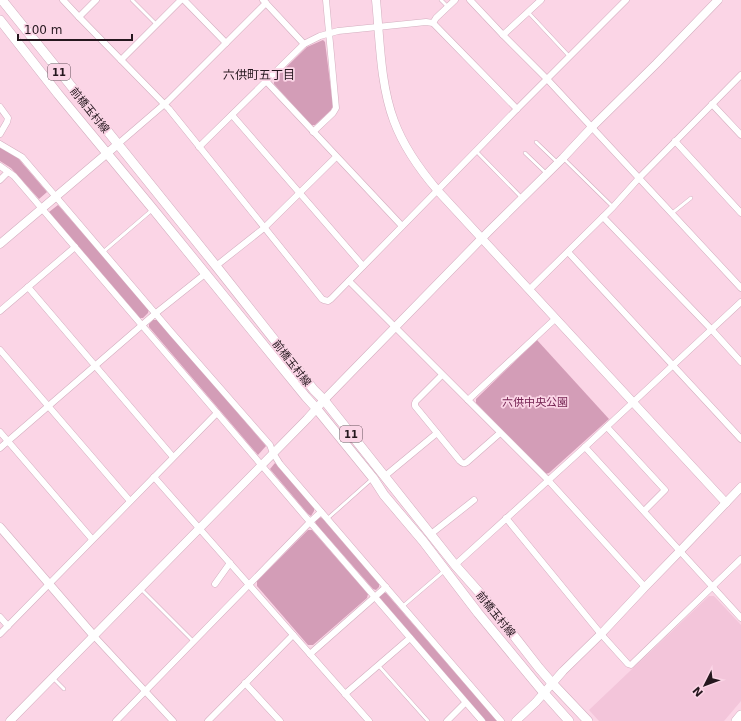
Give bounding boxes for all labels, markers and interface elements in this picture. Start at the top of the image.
scale bar [18,16,132,42]
text: 100 m [24,23,62,37]
road number: 11 [48,64,70,80]
district label: 六供町五丁目 [223,68,295,82]
street label: 前橋玉村線 [67,85,112,136]
street label: 前橋玉村線 [270,338,314,389]
park label: 六供中央公園 [502,396,568,409]
road number: 11 [340,426,362,442]
street label: 前橋玉村線 [473,589,518,640]
north arrow [685,665,725,705]
text: N [690,684,706,699]

